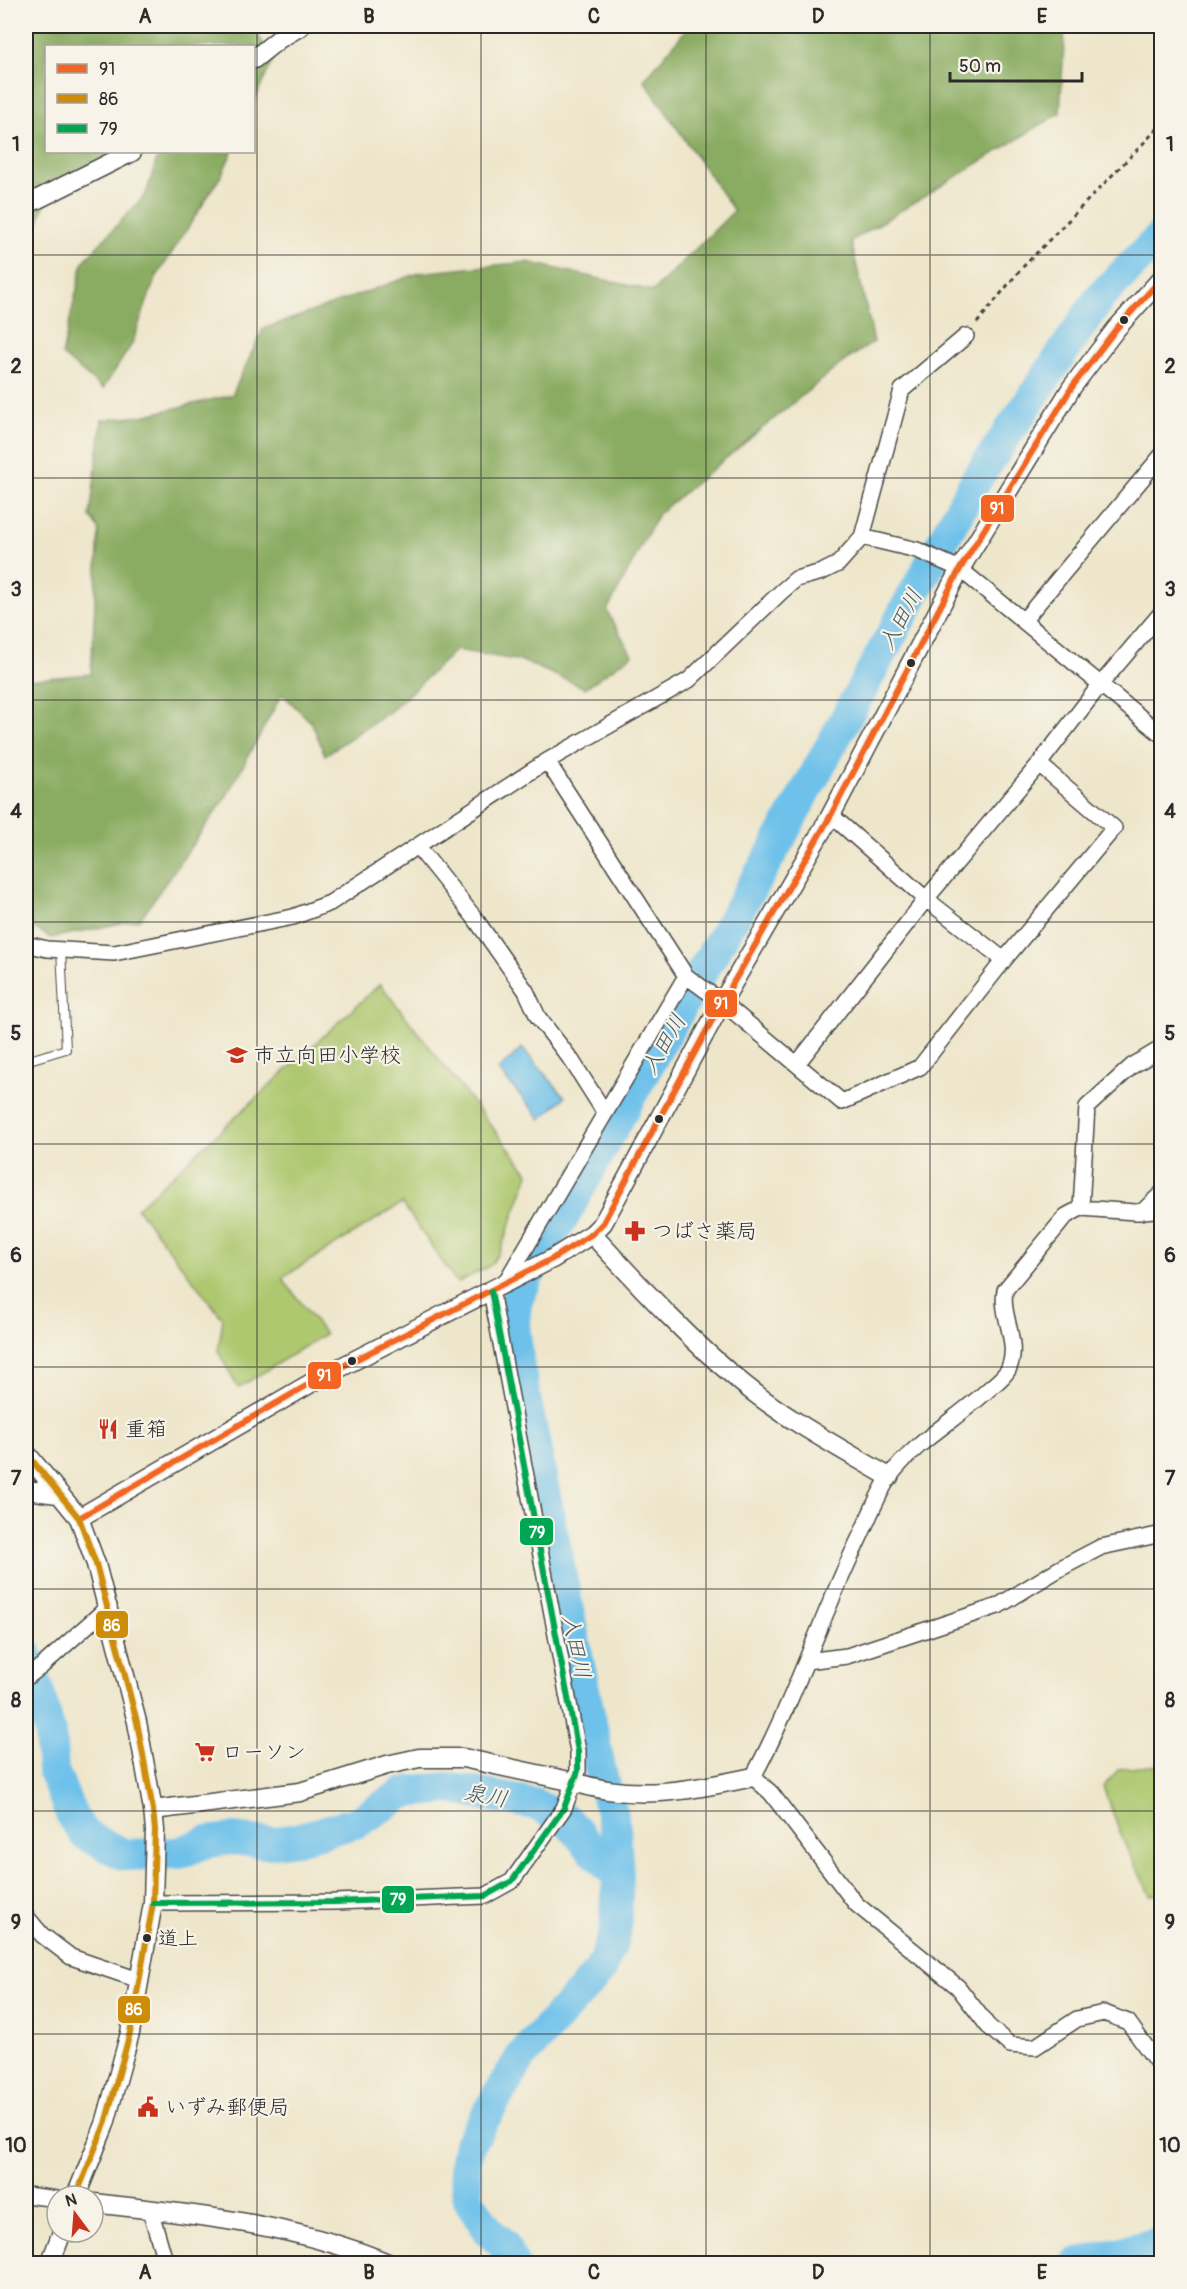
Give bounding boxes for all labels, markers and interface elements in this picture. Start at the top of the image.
text: A [139,4,152,29]
text: B [363,4,375,29]
text: C [588,4,600,29]
text: D [812,4,825,29]
text: E [1037,4,1048,29]
legend [45,45,255,153]
scale bar [950,45,1082,83]
text: 50 m [959,55,1001,78]
text: 91 [99,58,115,81]
text: 86 [99,88,119,111]
text: 79 [99,118,118,141]
text: 1 [12,132,20,157]
text: 1 [1166,132,1174,157]
unlabelled marker [1118,314,1130,326]
text: 2 [10,354,22,379]
text: 2 [1164,354,1176,379]
line badge: 91 [980,494,1015,523]
text: 91 [990,499,1004,519]
text: 3 [10,577,22,602]
text: 3 [1164,577,1176,602]
water label: 入田川 [873,584,929,655]
unlabelled marker [905,657,917,669]
text: 4 [10,799,22,824]
text: 4 [1164,799,1176,824]
line badge: 91 [704,989,738,1018]
text: 91 [714,994,728,1014]
water label: 入田川 [635,1009,692,1080]
text: 5 [11,1021,22,1046]
text: 5 [1165,1021,1176,1046]
place label: 市立向田小学校 [254,1042,401,1069]
school or university icon: 市立向田小学校 [225,1043,249,1067]
unlabelled marker [653,1113,665,1125]
place label: つばさ薬局 [652,1218,757,1245]
pharmacy icon: つばさ薬局 [623,1219,647,1243]
text: 6 [10,1243,22,1268]
text: 6 [1164,1243,1176,1268]
unlabelled marker [346,1355,358,1367]
line badge: 91 [307,1361,342,1390]
text: 91 [317,1366,331,1386]
place label: 重箱 [125,1416,167,1443]
restaurant icon: 重箱 [96,1417,120,1441]
text: 7 [11,1466,22,1491]
text: 7 [1165,1466,1176,1491]
line badge: 79 [519,1517,554,1546]
text: 79 [529,1523,545,1543]
line badge: 86 [95,1610,129,1639]
water label: 入田川 [555,1611,597,1681]
text: 86 [103,1616,121,1636]
text: 8 [11,1688,21,1713]
text: 8 [1165,1688,1175,1713]
place label: ローソン [222,1739,306,1766]
supermarket icon: ローソン [193,1740,217,1764]
water label: 泉川 [462,1778,510,1814]
line badge: 79 [381,1885,415,1914]
text: 79 [390,1890,406,1910]
text: 9 [11,1910,21,1935]
text: 9 [1165,1910,1175,1935]
place label: 道上 [158,1926,198,1951]
marker: 道上 [141,1932,153,1944]
line badge: 86 [117,1995,151,2024]
text: 86 [125,2000,143,2020]
place label: いずみ郵便局 [165,2094,289,2121]
public building icon: いずみ郵便局 [136,2095,160,2119]
text: 10 [5,2133,27,2158]
text: 10 [1159,2133,1181,2158]
north arrow [45,2184,105,2244]
text: N [63,2189,79,2212]
text: A [139,2260,152,2285]
text: B [363,2260,375,2285]
text: C [588,2260,600,2285]
text: D [812,2260,825,2285]
text: E [1037,2260,1048,2285]

